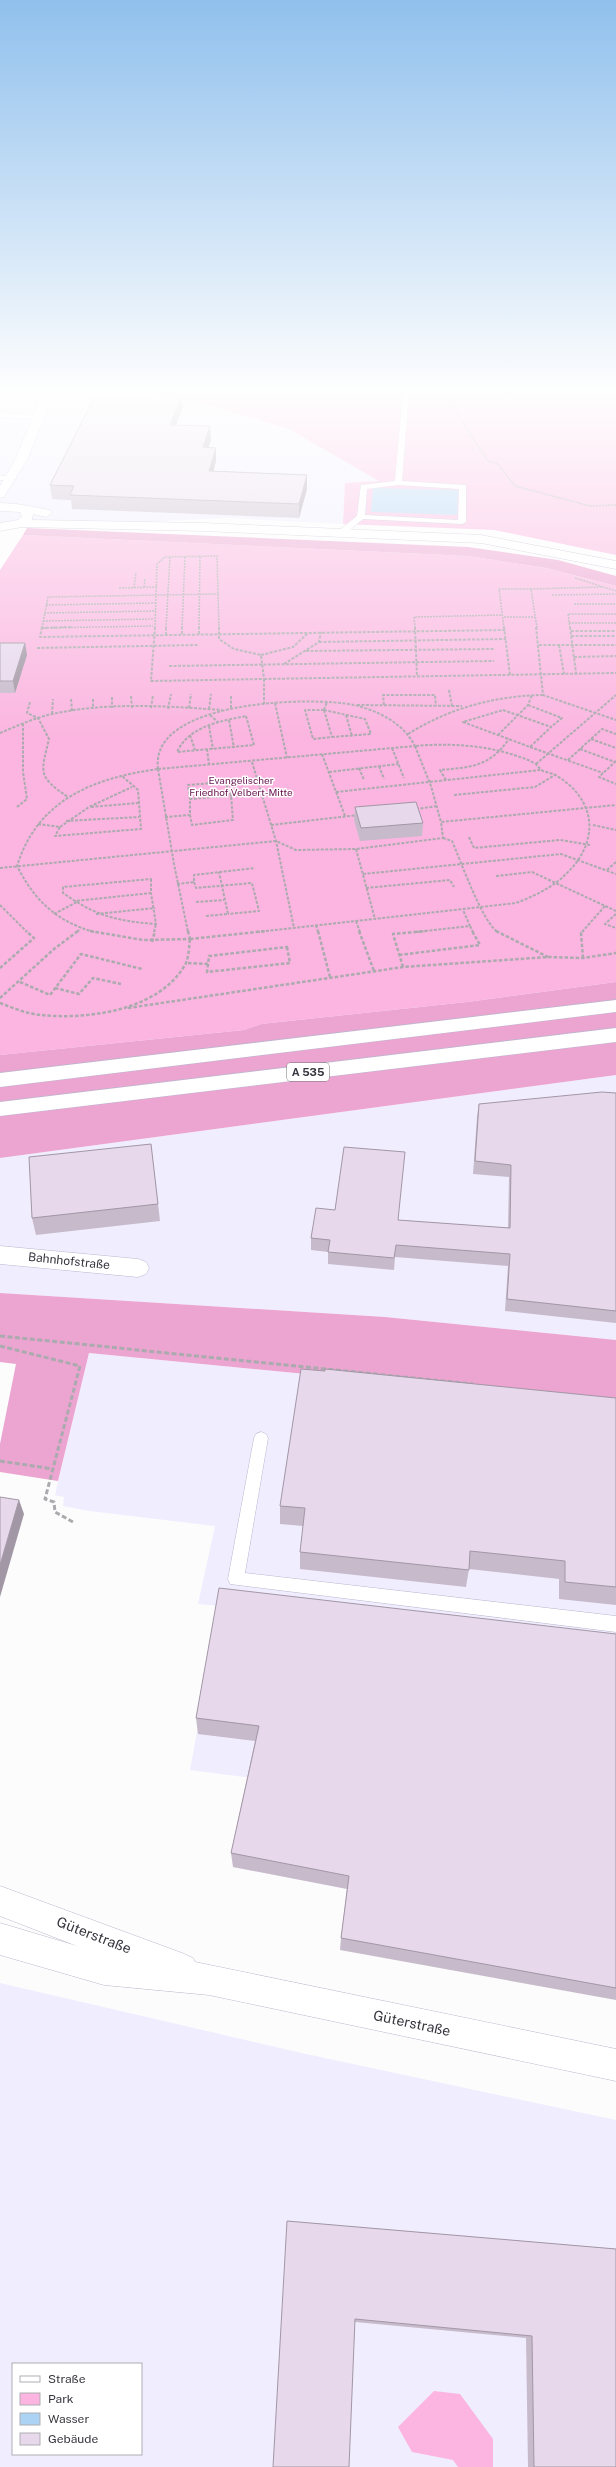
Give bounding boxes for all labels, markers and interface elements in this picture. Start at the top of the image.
park label: Evangelischer Friedhof Velbert-Mitte [189,774,293,798]
road number: A 535 [287,1063,329,1081]
street label: Bahnhofstraße [27,1250,111,1272]
street label: Güterstraße [54,1913,134,1957]
street label: Güterstraße [372,2007,452,2039]
legend [12,2363,142,2455]
text: Straße [48,2372,86,2386]
text: Park [48,2392,74,2406]
text: Wasser [48,2412,89,2426]
text: Gebäude [48,2432,98,2446]

